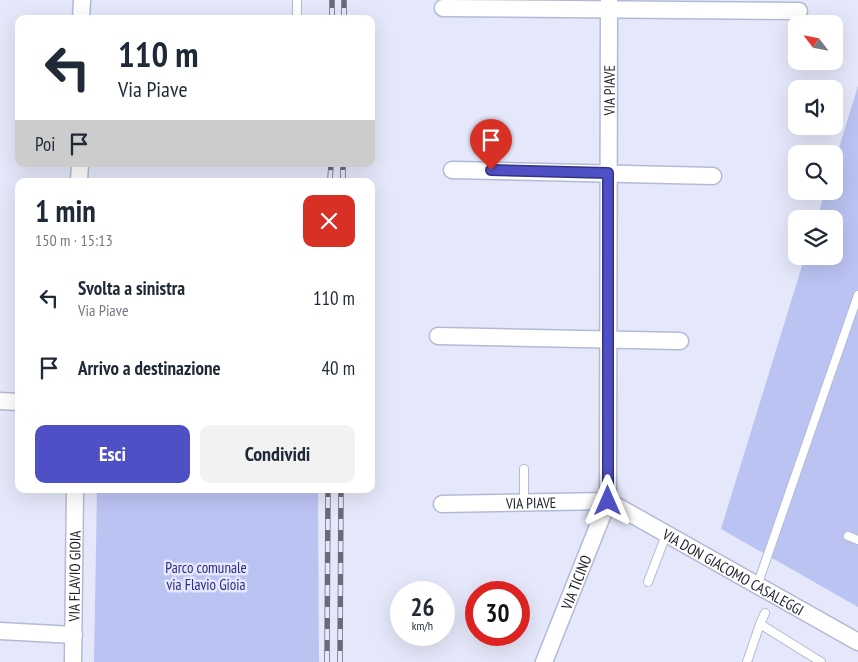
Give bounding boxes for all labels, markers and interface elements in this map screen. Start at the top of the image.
north arrow [788,15,842,70]
map controls [788,15,843,265]
text: 110 m [118,31,199,77]
icon: left [35,35,100,100]
street label: VIA PIAVE [599,65,618,116]
text: Via Piave [118,75,188,103]
button: sound [788,80,843,135]
pin [470,119,512,170]
icon: arrive [477,126,505,154]
icon: arrive [65,130,93,158]
text: Poi [35,132,55,156]
button: search [788,145,843,200]
text: 1 min [35,191,96,230]
button: close [303,195,355,247]
button: layers [788,210,843,265]
text: 150 m · 15:13 [35,230,113,250]
text: Svolta a sinistra [78,276,185,300]
icon: left [35,284,63,312]
text: 110 m [313,286,355,310]
text: Via Piave [78,300,129,320]
icon: arrive [35,354,63,382]
text: Arrivo a destinazione [78,356,221,380]
text: 40 m [322,356,355,380]
button: Esci [35,425,190,483]
button: Condividi [200,425,355,483]
position arrow [581,474,633,526]
street label: VIA PIAVE [505,492,556,512]
street label: VIA DON GIACOMO CASALEGGI [659,524,807,619]
street label: VIA FLAVIO GIOIA [64,530,84,623]
street label: VIA TICINO [556,552,595,613]
park label: Parco comunale via Flavio Gioia [165,558,247,594]
speed limit sign: 30 [465,581,530,646]
text: 26 [411,591,434,623]
text: km/h [412,618,433,633]

